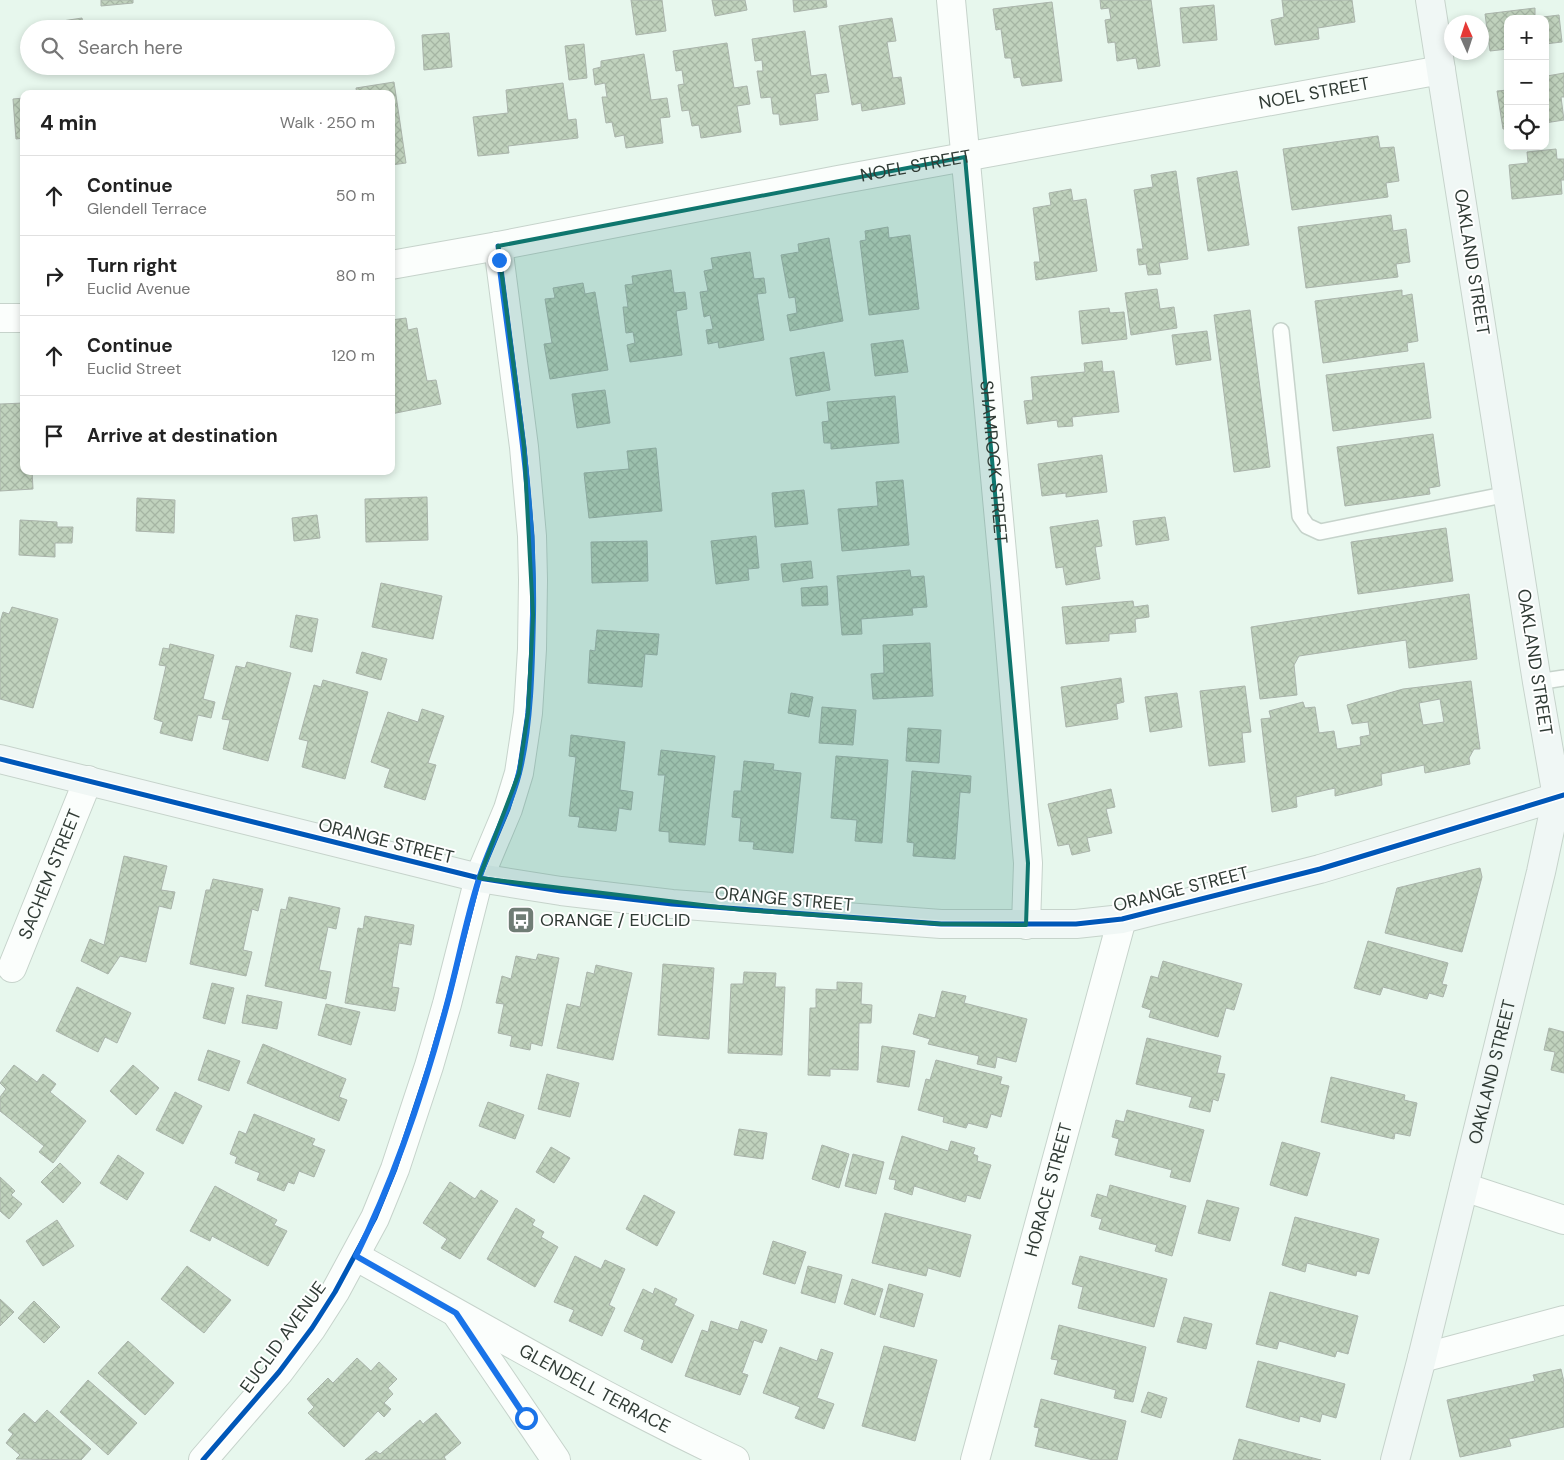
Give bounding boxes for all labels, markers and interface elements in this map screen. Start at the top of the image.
north arrow [1444,15,1489,60]
map controls [1504,15,1549,150]
button: + [1504,15,1549,60]
search box [20,20,395,75]
icon: search [38,34,66,62]
text: Search here [78,35,183,60]
button: − [1504,60,1549,105]
street label: NOEL STREET [1257,71,1371,115]
button: locate [1504,105,1549,150]
text: 4 min [40,109,97,137]
text: Walk · 250 m [280,112,375,133]
street label: NOEL STREET [858,144,973,188]
text: Continue [87,173,173,198]
icon: ahead [40,182,68,210]
text: 50 m [336,185,375,206]
street label: OAKLAND STREET [1449,187,1495,337]
text: Glendell Terrace [87,198,207,219]
route end [488,249,511,272]
text: Turn right [87,253,177,278]
icon: right [40,262,68,290]
text: 80 m [336,265,375,286]
text: Euclid Avenue [87,278,190,299]
text: Continue [87,333,173,358]
icon: ahead [40,342,68,370]
text: 120 m [331,345,375,366]
text: Euclid Street [87,358,181,379]
street label: SHAMROCK STREET [974,379,1013,545]
icon: arrive [40,422,68,450]
text: Arrive at destination [87,423,278,448]
street label: OAKLAND STREET [1512,587,1558,737]
street label: SACHEM STREET [13,806,87,943]
street label: ORANGE STREET [316,813,456,869]
street label: ORANGE STREET [1111,861,1251,917]
street label: ORANGE STREET [714,881,854,917]
bus stop icon: ORANGE / EUCLID [506,905,536,935]
place label: ORANGE / EUCLID [540,908,690,932]
street label: OAKLAND STREET [1463,997,1521,1147]
street label: HORACE STREET [1019,1120,1078,1259]
street label: EUCLID AVENUE [234,1276,332,1398]
street label: GLENDELL TERRACE [515,1338,675,1439]
route start [515,1407,538,1430]

